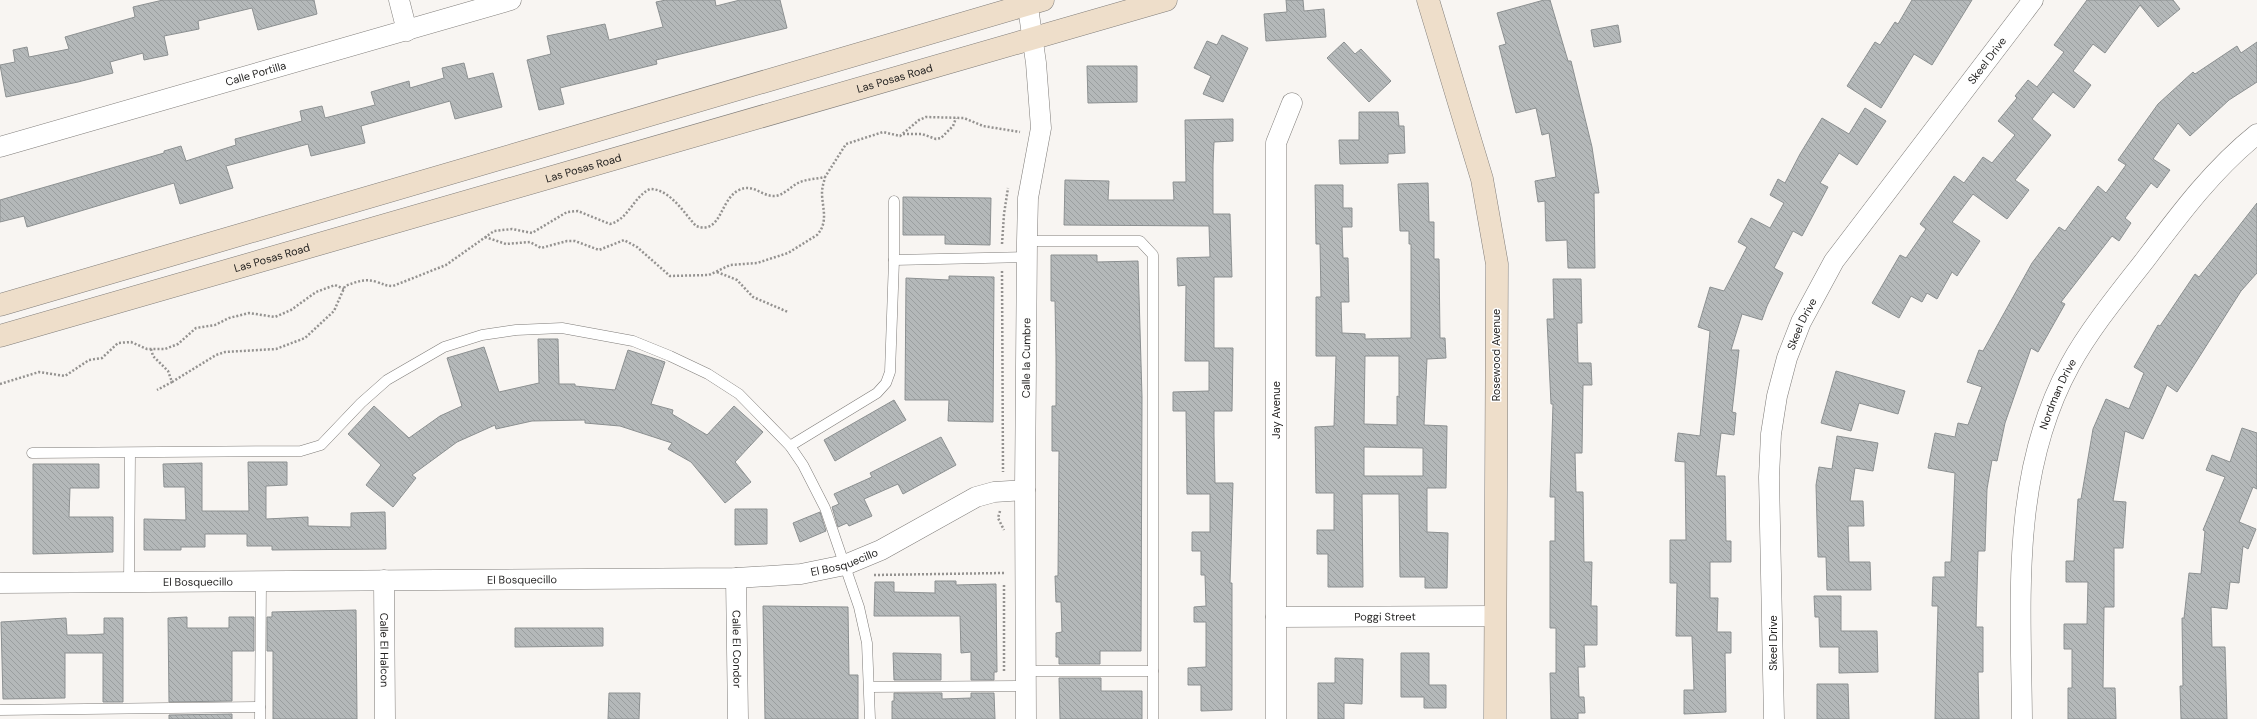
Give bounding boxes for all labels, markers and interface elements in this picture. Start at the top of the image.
street label: Skeel Drive [1964,34,2009,87]
street label: Calle Portilla [224,58,288,89]
street label: Las Posas Road [855,61,934,96]
street label: Las Posas Road [544,150,623,186]
street label: Las Posas Road [232,240,312,275]
street label: Skeel Drive [1784,296,1820,352]
street label: Rosewood Avenue [1489,309,1503,401]
street label: Calle la Cumbre [1019,318,1033,398]
street label: Nordman Drive [2036,356,2079,431]
street label: Jay Avenue [1269,381,1283,439]
street label: El Bosquecillo [809,545,880,579]
street label: El Bosquecillo [487,572,557,587]
street label: El Bosquecillo [163,574,233,589]
street label: Poggi Street [1354,609,1416,624]
street label: Calle El Condor [729,610,745,688]
street label: Calle El Halcon [377,613,392,687]
street label: Skeel Drive [1766,615,1780,671]

